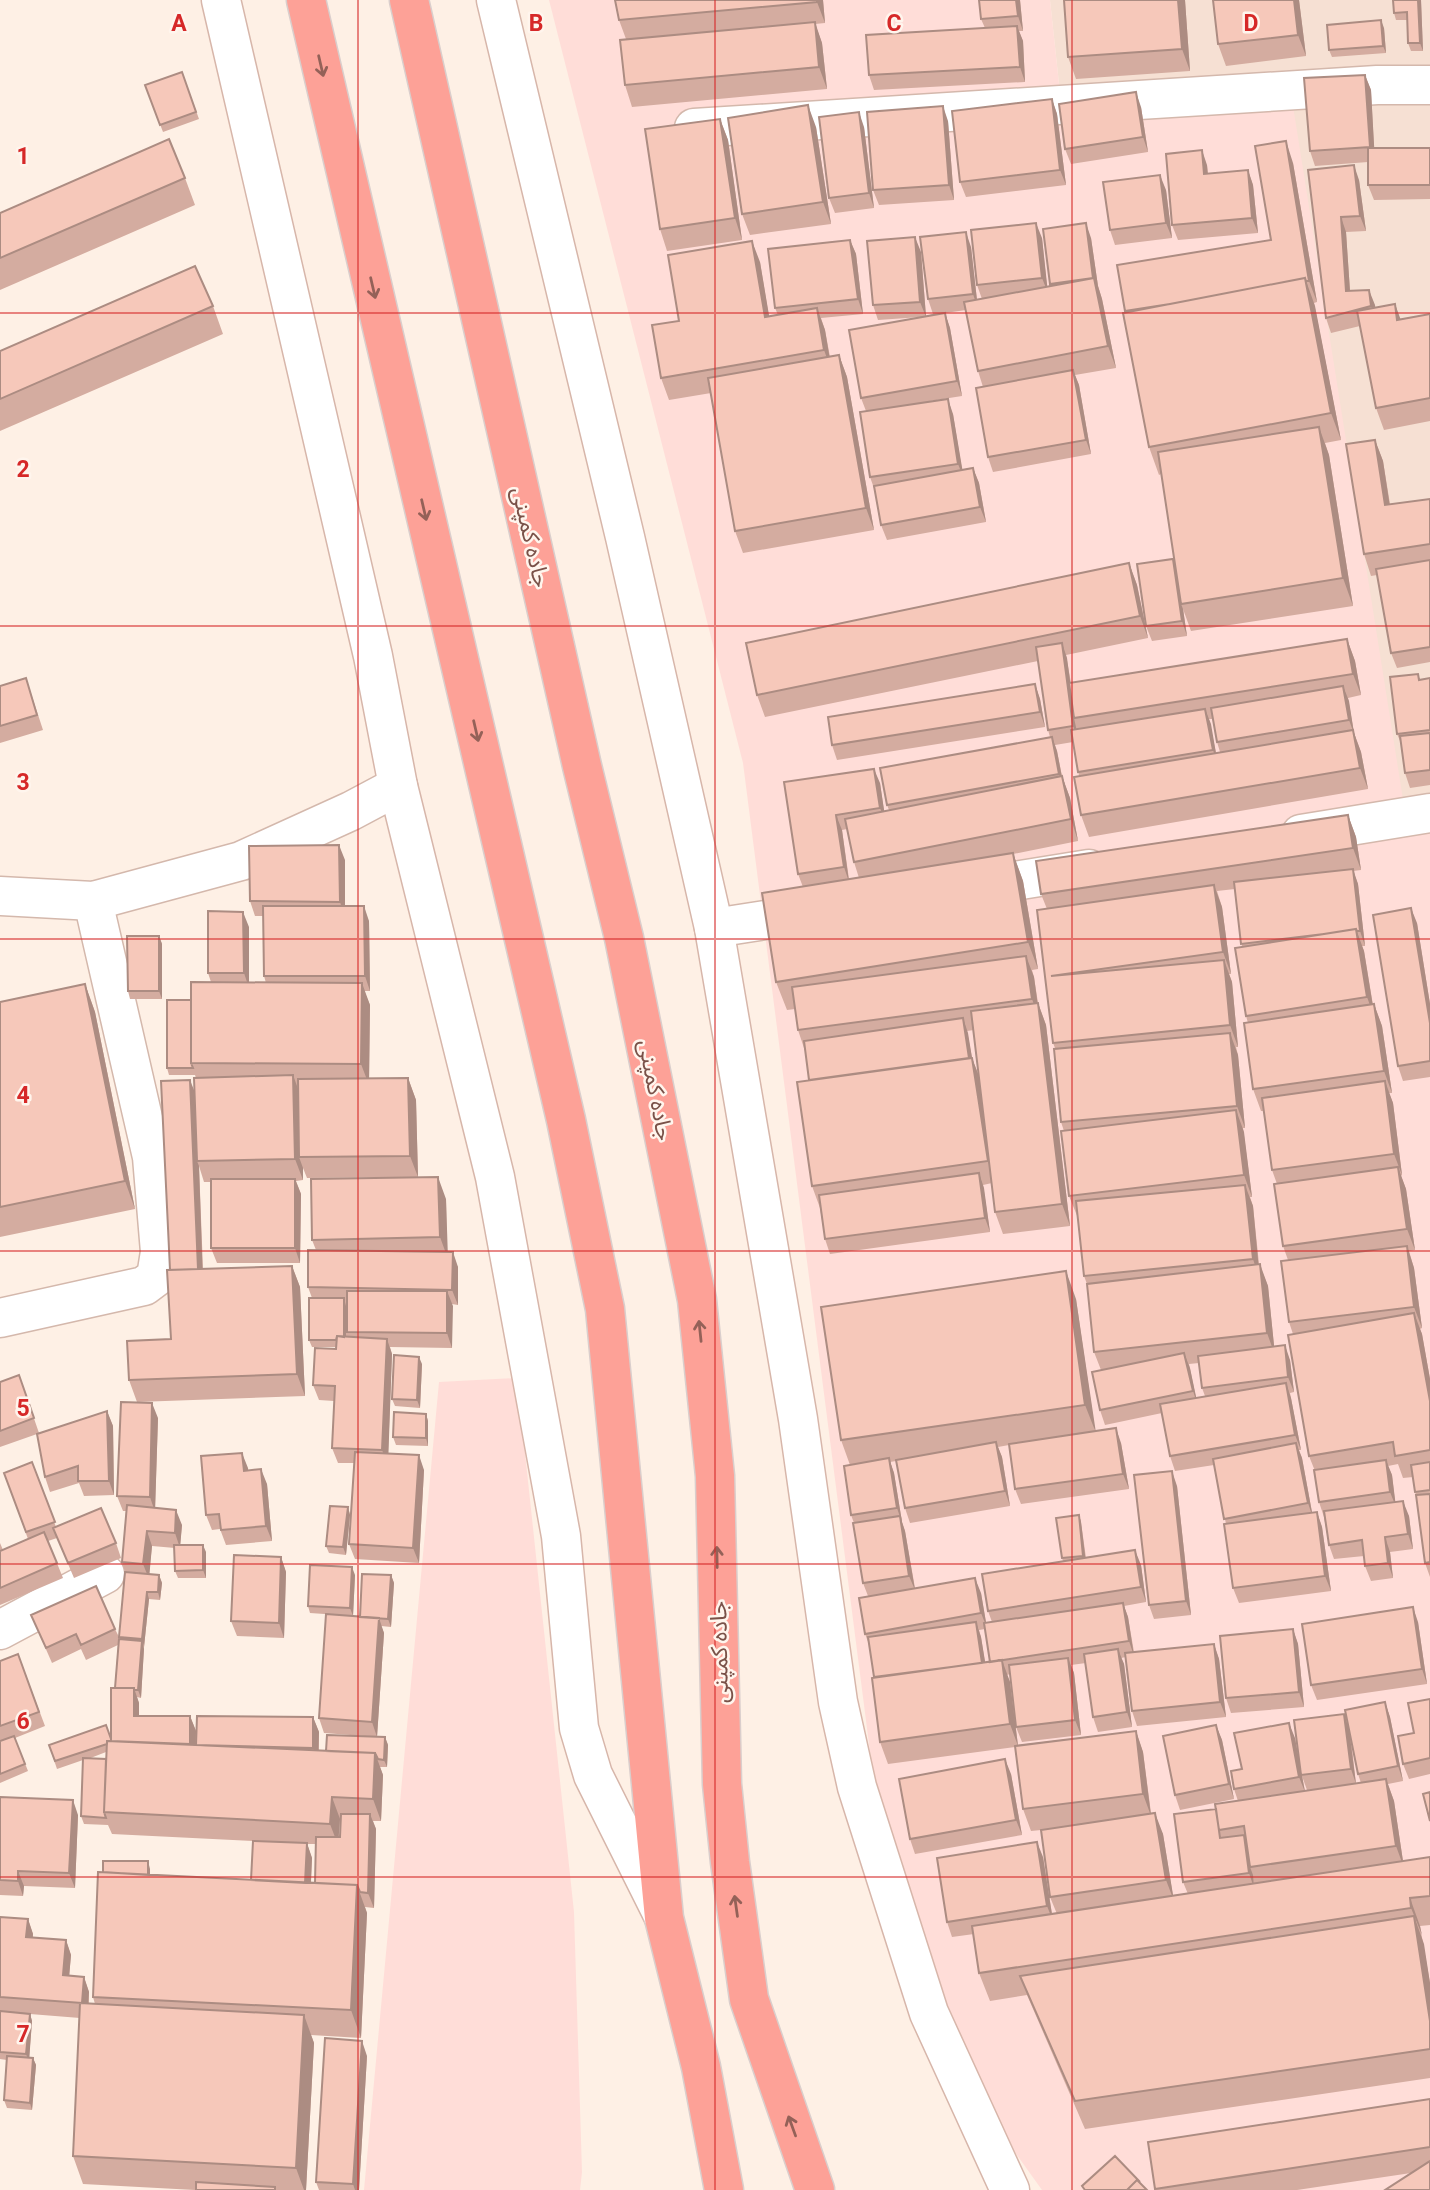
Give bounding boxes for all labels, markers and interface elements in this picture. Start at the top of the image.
text: A [171,10,187,37]
text: B [529,10,543,37]
text: C [886,10,902,37]
text: D [1244,10,1258,37]
one-way arrow [315,55,328,77]
text: 1 [16,143,30,170]
one-way arrow [367,276,380,299]
text: 2 [16,456,30,483]
street label: جاده کمپنی [505,484,555,590]
one-way arrow [418,498,431,521]
one-way arrow [470,719,483,742]
text: 3 [16,769,30,796]
street label: جاده کمپنی [631,1037,679,1143]
text: 4 [16,1082,30,1109]
one-way arrow [693,1320,706,1342]
text: 5 [16,1395,30,1422]
one-way arrow [710,1546,723,1569]
street label: جاده کمپنی [705,1601,735,1703]
text: 6 [16,1708,30,1735]
one-way arrow [729,1895,742,1918]
text: 7 [16,2021,30,2048]
one-way arrow [785,2115,797,2137]

